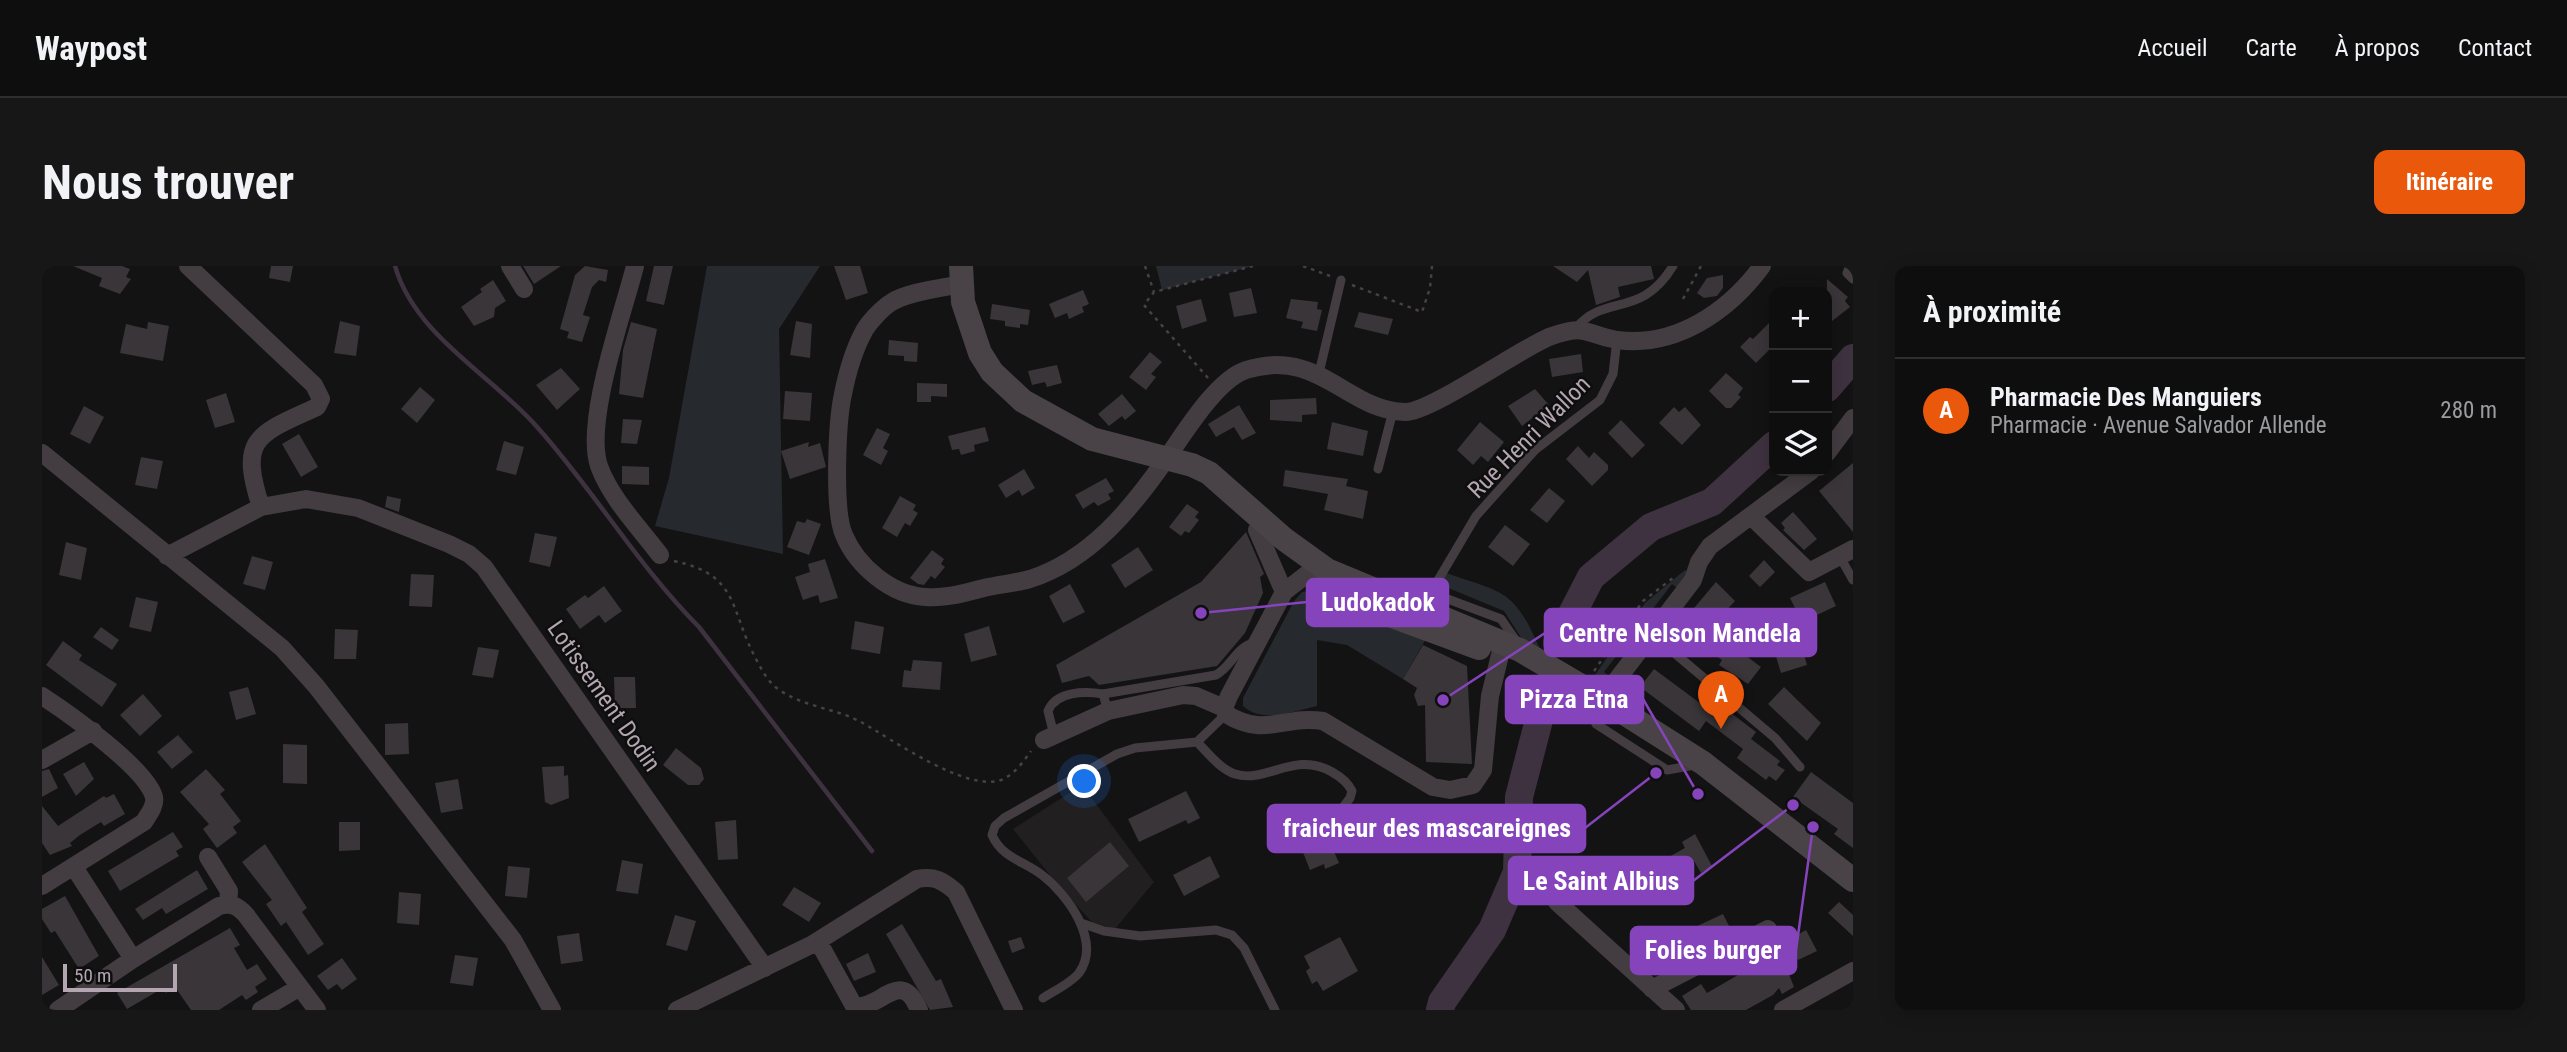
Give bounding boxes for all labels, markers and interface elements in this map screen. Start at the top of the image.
text: Waypost [35,29,147,68]
text: Accueil [2138,34,2207,62]
text: Carte [2245,34,2297,62]
text: À propos [2335,34,2420,62]
text: Contact [2458,34,2532,62]
button: Itinéraire [2374,150,2525,214]
text: Nous trouver [42,154,294,211]
map controls [1769,287,1832,476]
button: + [1769,287,1832,350]
text: À proximité [1923,294,2061,329]
button: − [1769,350,1832,413]
street label: Rue Henri Wallon [1462,370,1596,504]
text: Pharmacie Des Manguiers [1990,382,2262,412]
text: A [1939,397,1953,424]
text: 280 m [2440,397,2497,424]
text: Pharmacie · Avenue Salvador Allende [1990,412,2327,439]
button: layers [1769,413,1832,476]
callout: Ludokadok [1307,579,1448,626]
text: Ludokadok [1321,587,1435,617]
callout: Centre Nelson Mandela [1545,609,1816,656]
street label: Lotissement Dodin [542,615,666,777]
text: Centre Nelson Mandela [1559,618,1801,648]
pin: A [1698,671,1744,729]
callout: Pizza Etna [1506,676,1643,723]
text: Pizza Etna [1520,684,1628,714]
your location [1067,764,1101,798]
callout: fraicheur des mascareignes [1268,805,1585,852]
text: fraicheur des mascareignes [1283,813,1571,843]
callout: Le Saint Albius [1509,857,1693,904]
text: Le Saint Albius [1523,866,1679,896]
callout: Folies burger [1631,927,1796,974]
text: Folies burger [1645,935,1782,965]
scale bar [63,961,177,993]
text: 50 m [74,964,111,987]

